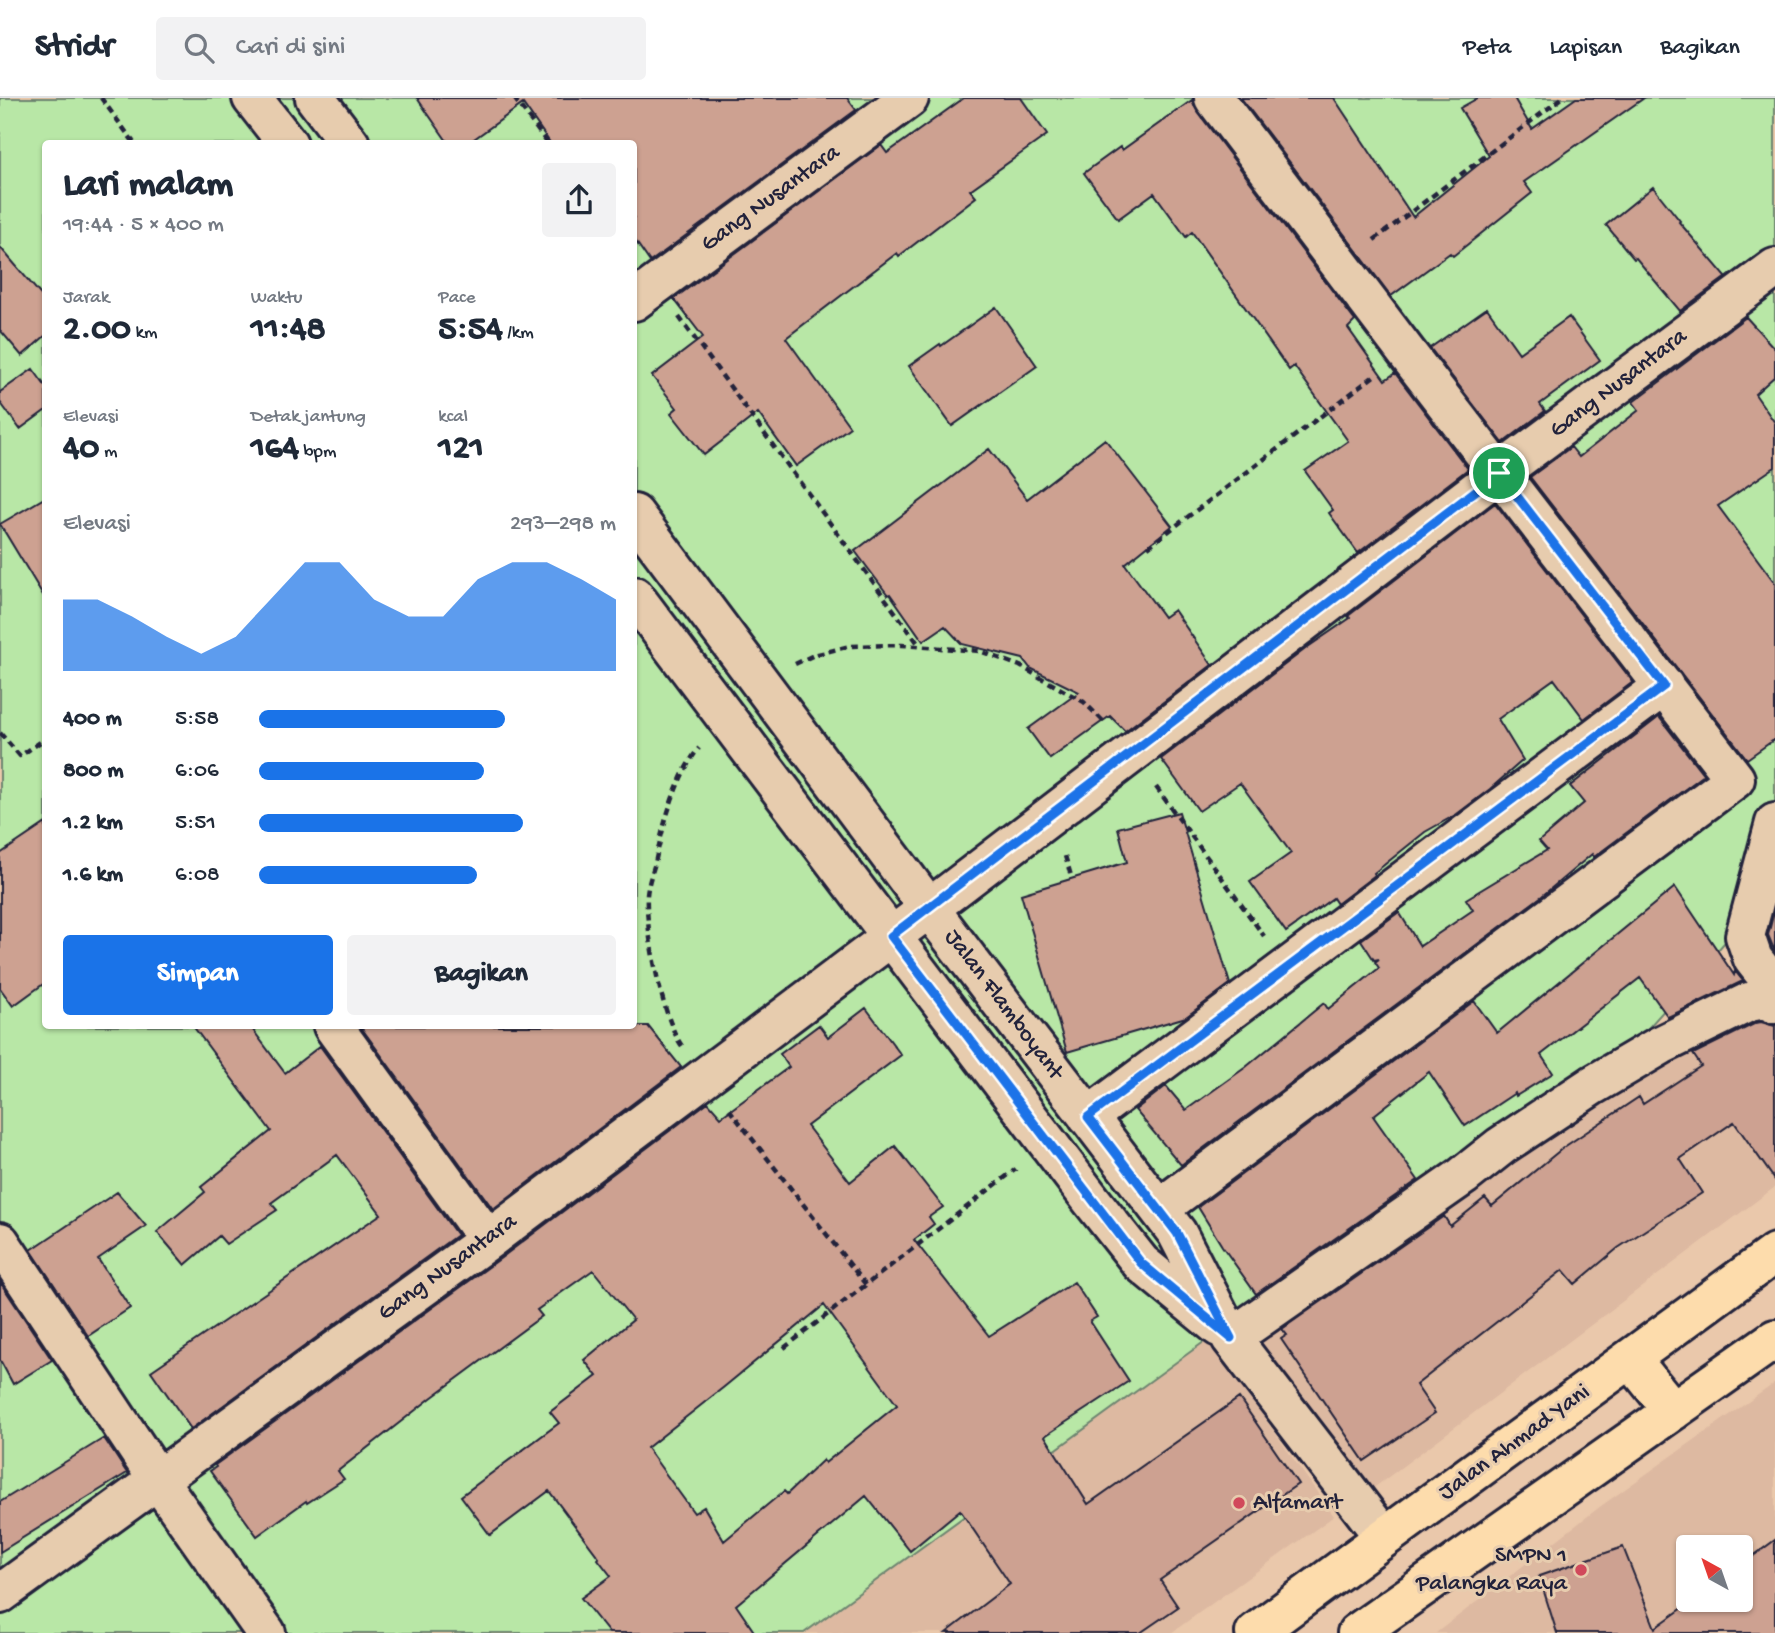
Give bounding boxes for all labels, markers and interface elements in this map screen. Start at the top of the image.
search box [156,17,646,80]
text: Stridr [35,29,114,67]
icon: search [180,29,218,67]
text: Cari di sini [236,33,345,64]
text: Peta [1463,34,1511,63]
text: Lapisan [1549,34,1622,63]
text: Bagikan [1660,34,1740,63]
street label: Gang Nusantara [696,138,847,259]
button: share [542,163,616,237]
text: Lari malam [63,164,233,208]
text: 19:44 · 5 × 400 m [63,212,224,239]
text: Jarak [63,287,109,310]
text: Waktu [251,287,303,310]
text: Pace [438,287,476,310]
text: 2.00 [63,310,131,351]
text: 11:48 [251,310,326,351]
text: 5:54 [438,310,503,351]
text: km [131,322,157,345]
text: /km [503,322,534,345]
street label: Gang Nusantara [1545,322,1694,445]
text: Elevasi [63,406,119,429]
text: Detak jantung [251,406,366,429]
text: kcal [438,406,468,429]
text: 40 [63,429,99,470]
text: 164 [251,429,299,470]
text: 121 [438,429,484,470]
text: m [99,441,117,464]
text: bpm [299,441,336,464]
pin [1469,443,1529,503]
icon: arrive [1480,454,1518,492]
text: Elevasi [63,511,131,538]
text: 293–298 m [510,511,616,538]
text: 400 m [63,706,122,733]
text: 5:58 [175,706,219,733]
text: 800 m [63,758,124,785]
text: 6:06 [175,758,219,785]
text: 1.2 km [63,810,123,837]
text: 5:51 [175,810,216,837]
text: 1.6 km [63,862,123,889]
text: 6:08 [175,862,220,889]
street label: Jalan Flamboyant [937,924,1070,1088]
button: Simpan [63,935,333,1015]
button: Bagikan [347,935,616,1015]
street label: Gang Nusantara [373,1207,524,1328]
street label: Jalan Ahmad Yani [1434,1378,1596,1508]
place label: Alfamart [1253,1489,1344,1518]
marker: Alfamart [1231,1495,1247,1511]
north arrow [1676,1535,1754,1612]
map controls [1676,1535,1753,1612]
place label: SMPN 1 Palangka Raya [1415,1542,1568,1599]
marker: SMPN 1 Palangka Raya [1573,1562,1589,1578]

